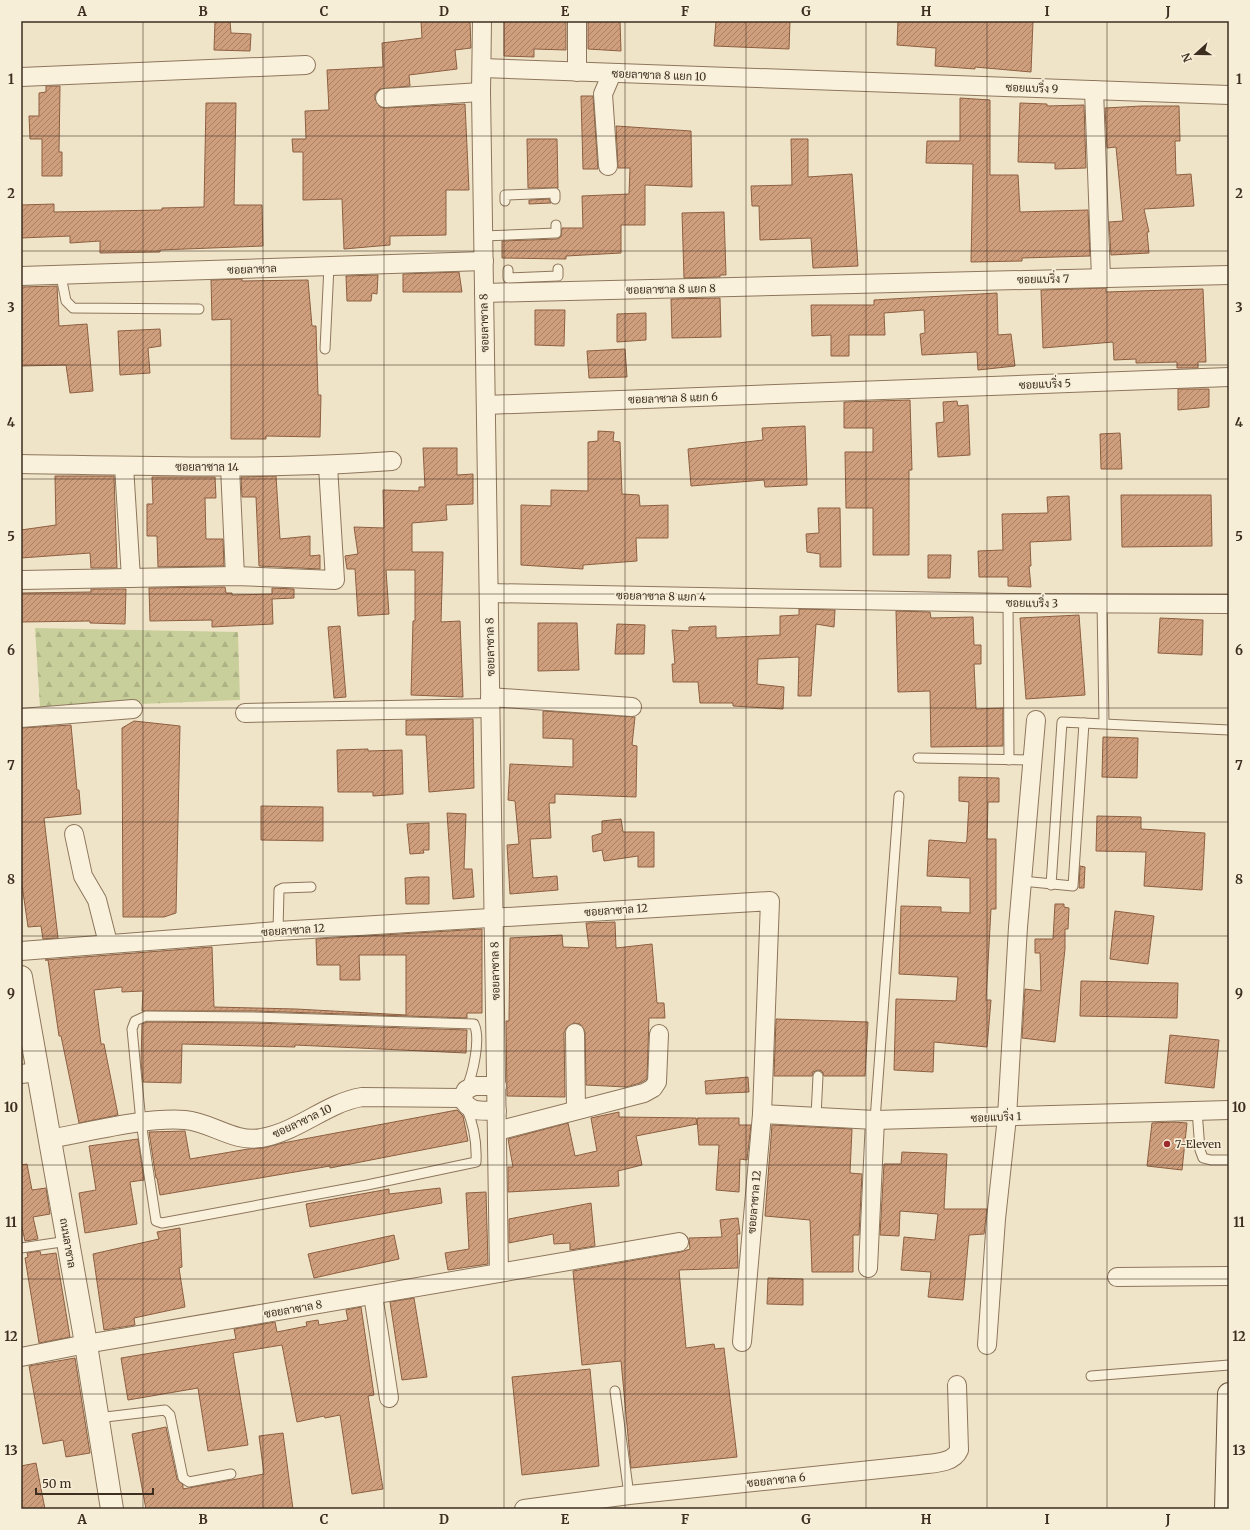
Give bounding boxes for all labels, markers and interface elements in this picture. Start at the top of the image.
text: A [76,3,87,20]
text: B [198,3,208,20]
text: C [320,3,329,20]
text: D [439,3,449,20]
text: E [561,3,570,20]
text: F [681,3,689,20]
text: G [801,3,811,20]
text: H [921,3,932,20]
text: I [1044,3,1050,20]
text: J [1164,3,1171,20]
north arrow [1176,34,1216,74]
text: N [1178,51,1195,64]
street label: ซอยลาซาล 8 แยก 10 [611,66,707,84]
text: 1 [8,71,14,88]
text: 1 [1236,71,1242,88]
street label: ซอยแบริ่ง 9 [1005,77,1059,96]
text: 2 [7,185,15,202]
text: 2 [1235,185,1243,202]
street label: ซอยลาซาล [227,261,277,277]
street label: ซอยแบริ่ง 7 [1017,268,1069,286]
street label: ซอยลาซาล 8 แยก 8 [626,281,716,297]
street label: ซอยลาซาล 8 [476,293,492,353]
text: 3 [7,299,15,316]
text: 3 [1235,299,1243,316]
street label: ซอยแบริ่ง 5 [1018,373,1071,392]
street label: ซอยลาซาล 8 แยก 6 [628,389,718,407]
text: 4 [7,414,16,431]
text: 4 [1235,414,1244,431]
street label: ซอยลาซาล 14 [175,460,239,474]
text: 5 [7,528,15,545]
text: 5 [1235,528,1243,545]
street label: ซอยลาซาล 8 แยก 4 [616,588,706,604]
street label: ซอยแบริ่ง 3 [1006,592,1058,610]
street label: ซอยลาซาล 8 [482,617,498,677]
text: 6 [7,642,15,659]
text: 6 [1235,642,1243,659]
text: 7 [7,757,15,774]
text: 7 [1235,757,1243,774]
text: 8 [7,871,15,888]
text: 8 [1235,871,1243,888]
street label: ซอยลาซาล 12 [584,901,648,919]
street label: ซอยลาซาล 12 [261,921,325,939]
street label: ซอยลาซาล 8 [487,941,503,1001]
text: 9 [7,985,15,1002]
text: 9 [1235,985,1243,1002]
text: 10 [4,1099,18,1116]
text: 10 [1232,1099,1246,1116]
street label: ซอยลาซาล 10 [270,1101,334,1141]
street label: ซอยแบริ่ง 1 [970,1106,1022,1125]
place label: 7-Eleven [1175,1137,1222,1151]
marker: 7-Eleven [1162,1139,1172,1149]
street label: ซอยลาซาล 12 [744,1170,764,1234]
text: 11 [5,1214,17,1231]
text: 11 [1233,1214,1245,1231]
street label: ถนนลาซาล [57,1217,79,1269]
street label: ซอยลาซาล 8 [263,1297,324,1321]
text: 12 [4,1328,18,1345]
text: 12 [1232,1328,1246,1345]
text: 13 [4,1442,18,1459]
text: 13 [1232,1442,1246,1459]
scale bar [36,1470,153,1496]
street label: ซอยลาซาล 6 [746,1470,806,1490]
text: 50 m [42,1476,71,1491]
text: A [76,1511,87,1528]
text: B [198,1511,208,1528]
text: C [320,1511,329,1528]
text: D [439,1511,449,1528]
text: E [561,1511,570,1528]
text: F [681,1511,689,1528]
text: G [801,1511,811,1528]
text: H [921,1511,932,1528]
text: I [1044,1511,1050,1528]
text: J [1164,1511,1171,1528]

